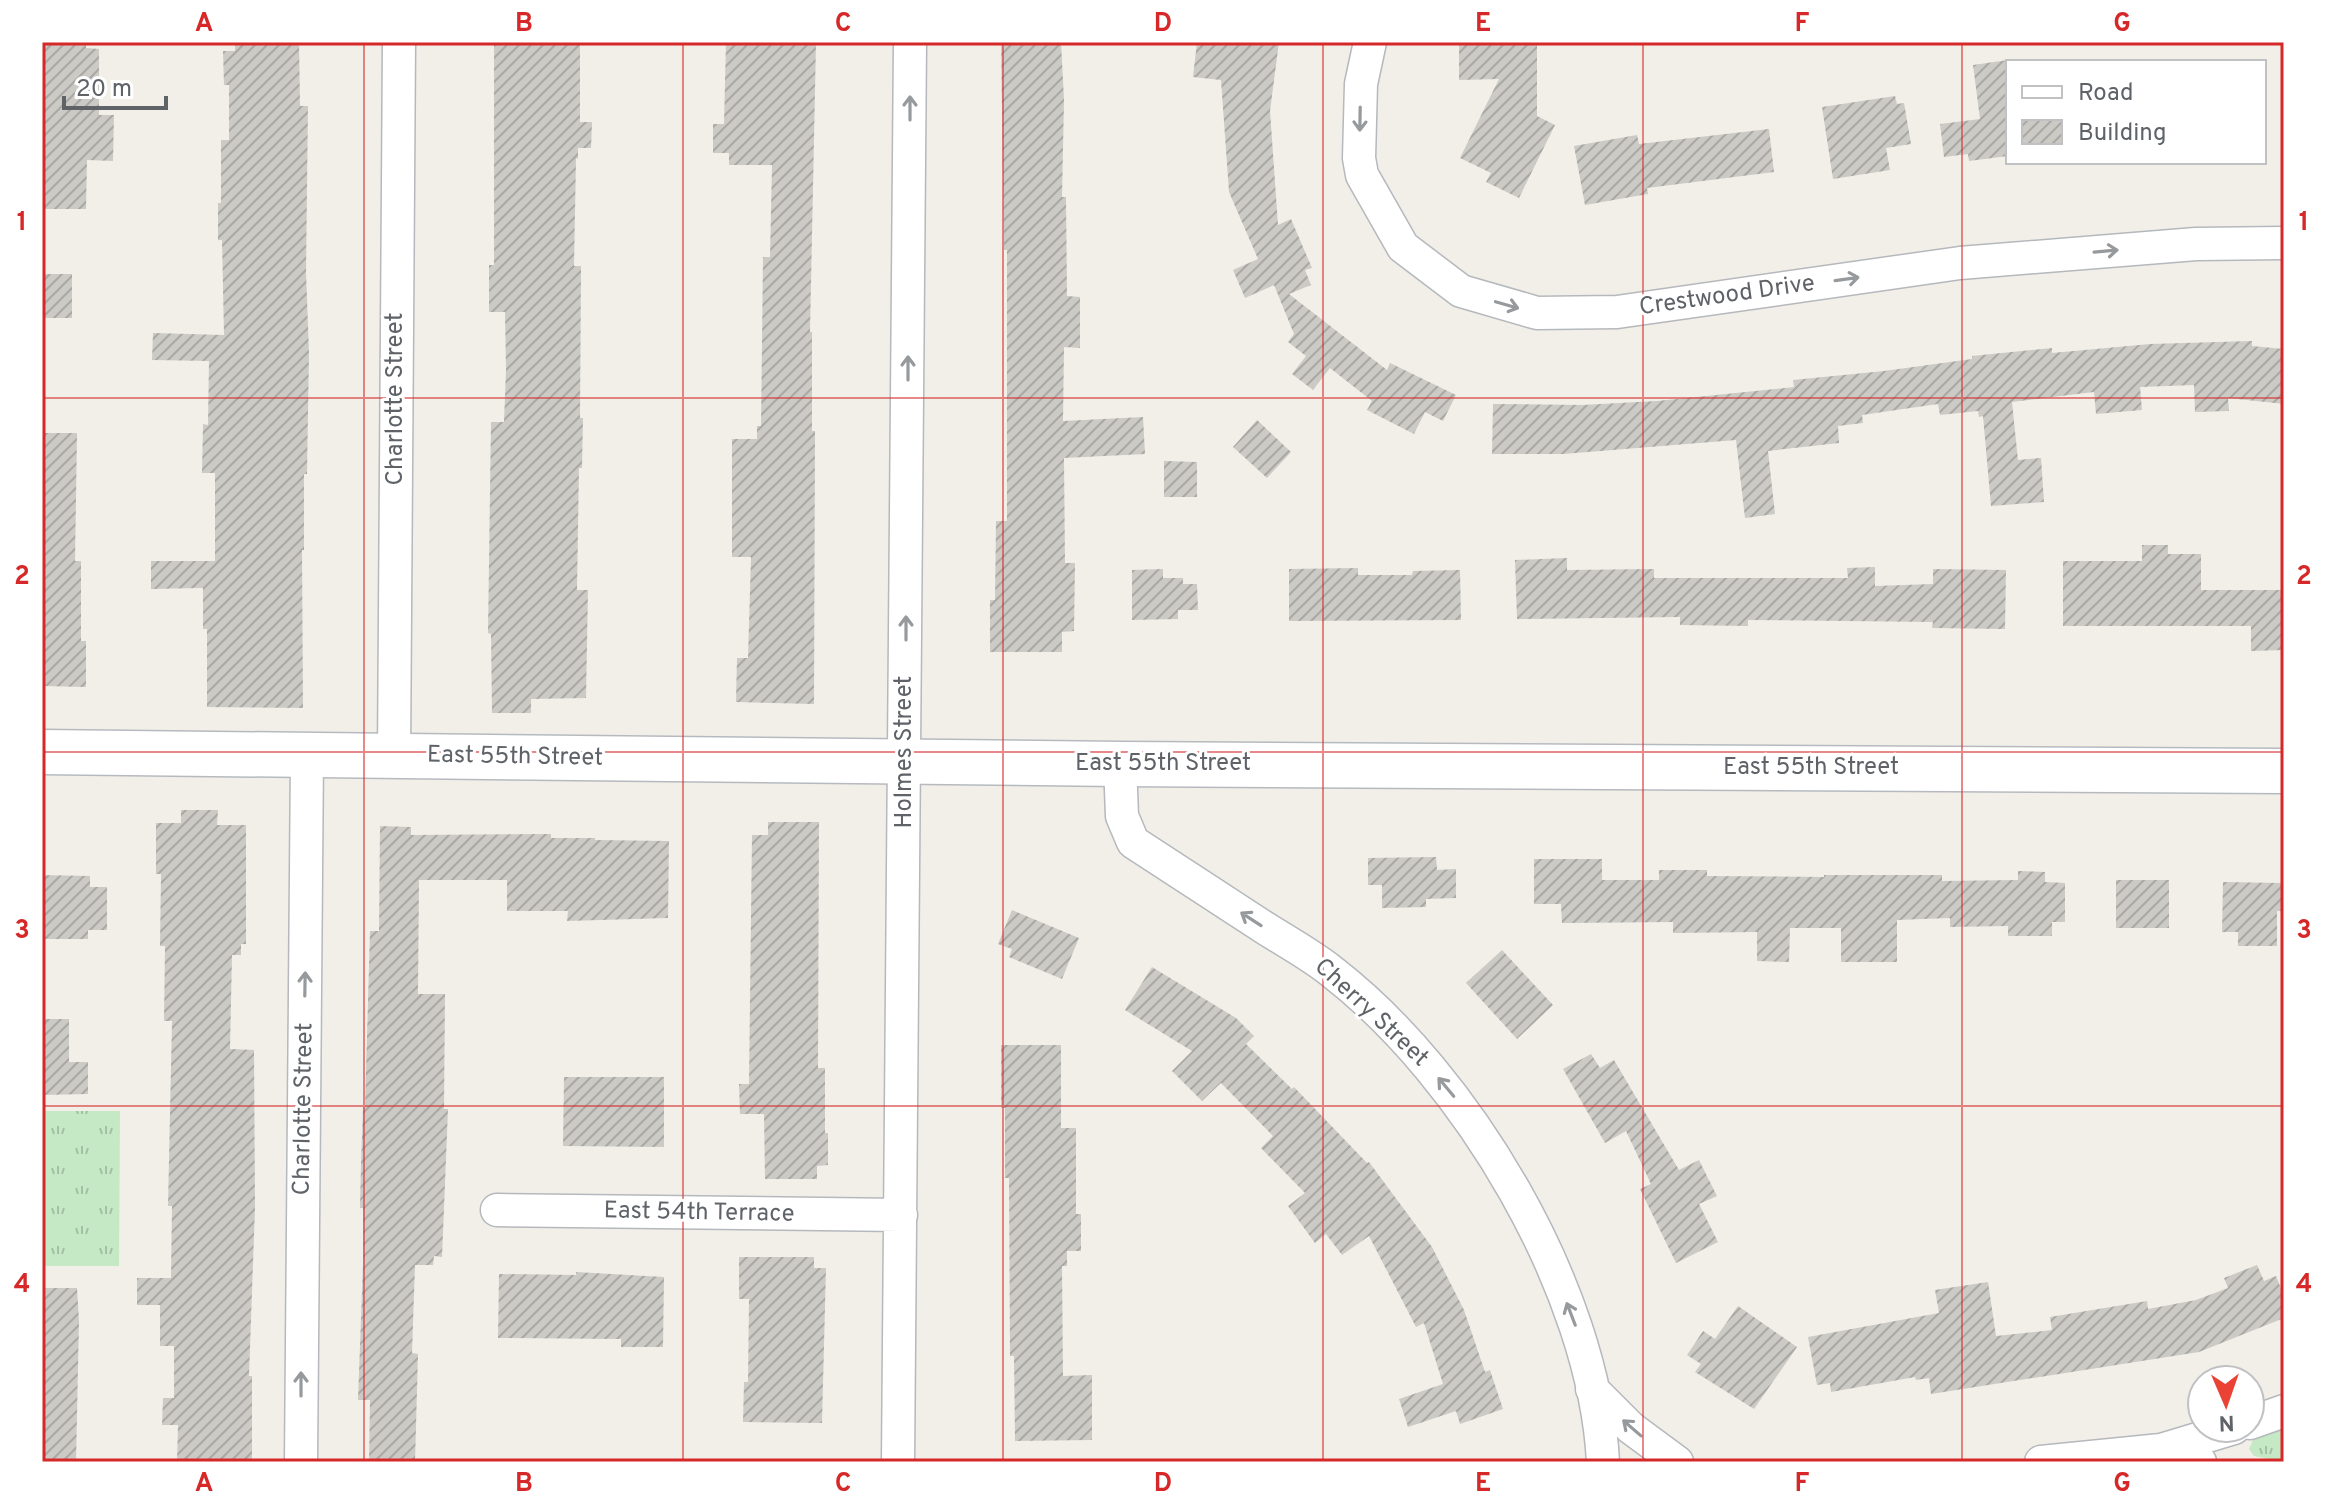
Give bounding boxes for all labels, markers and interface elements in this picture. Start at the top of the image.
text: A [195,8,213,41]
text: B [515,8,533,41]
text: C [835,8,851,41]
text: D [1154,8,1172,41]
text: E [1475,8,1491,41]
text: F [1795,8,1810,41]
text: G [2113,8,2131,41]
scale bar [64,60,166,110]
legend [2006,60,2266,164]
text: 20 m [76,75,132,105]
text: Road [2078,79,2134,109]
one-way arrow [902,95,918,122]
one-way arrow [1353,105,1368,132]
text: Building [2078,119,2167,149]
text: 1 [17,207,27,240]
text: 1 [2299,207,2309,240]
one-way arrow [2092,244,2119,259]
street label: Crestwood Drive [1637,269,1817,323]
one-way arrow [1834,271,1860,286]
one-way arrow [1494,299,1519,313]
street label: Charlotte Street [381,313,411,485]
one-way arrow [900,355,916,382]
text: 2 [14,561,30,594]
text: 2 [2296,561,2312,594]
one-way arrow [898,615,914,642]
street label: Holmes Street [890,676,920,828]
street label: East 55th Street [427,740,603,774]
street label: East 55th Street [1075,749,1251,779]
street label: East 55th Street [1723,753,1899,783]
one-way arrow [1240,910,1262,927]
text: 3 [14,915,30,948]
text: 3 [2296,915,2312,948]
street label: Cherry Street [1307,952,1435,1074]
one-way arrow [297,971,313,998]
street label: Charlotte Street [287,1022,321,1196]
one-way arrow [1437,1077,1455,1098]
street label: East 54th Terrace [603,1196,795,1230]
text: 4 [14,1269,30,1302]
text: 4 [2296,1269,2312,1302]
one-way arrow [1563,1302,1577,1327]
north arrow [2186,1364,2266,1444]
one-way arrow [293,1371,309,1398]
text: N [2218,1408,2235,1435]
one-way arrow [1623,1420,1643,1438]
text: A [195,1468,213,1501]
text: B [515,1468,533,1501]
text: C [835,1468,851,1501]
text: D [1154,1468,1172,1501]
text: E [1475,1468,1491,1501]
text: F [1795,1468,1810,1501]
text: G [2113,1468,2131,1501]

